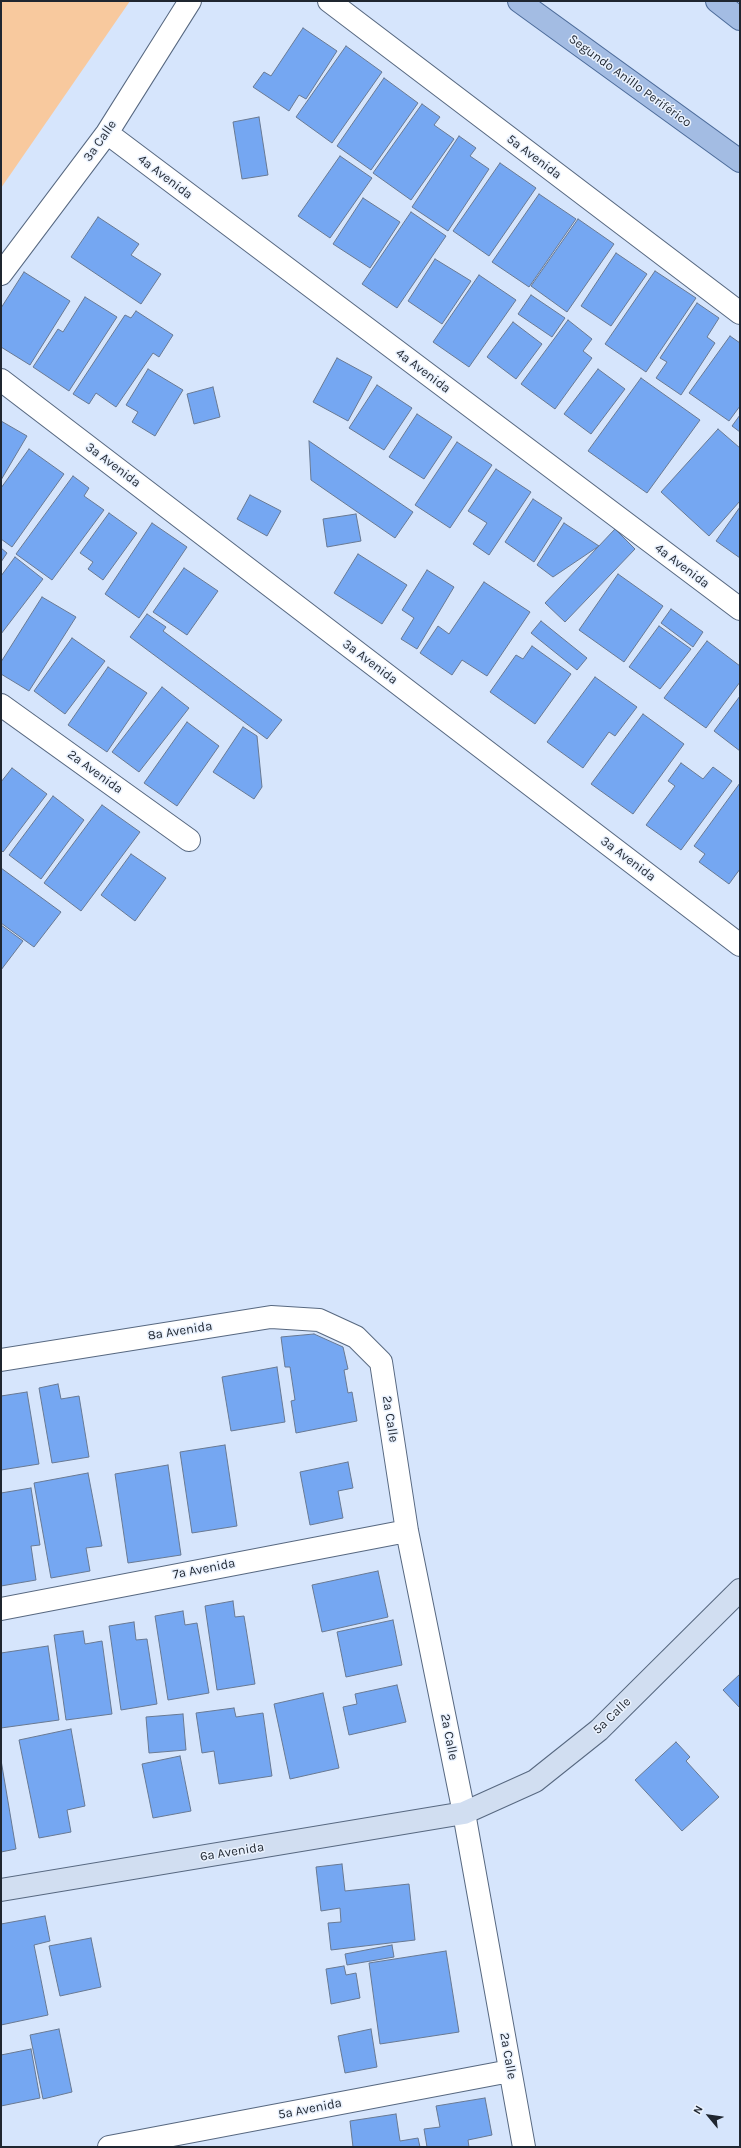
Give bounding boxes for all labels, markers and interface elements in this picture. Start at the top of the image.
street label: Segundo Anillo Periférico [566,31,694,131]
street label: 3a Calle [80,117,120,165]
street label: 5a Avenida [504,131,564,183]
street label: 4a Avenida [135,151,195,203]
street label: 4a Avenida [393,345,453,397]
street label: 3a Avenida [82,439,144,491]
street label: 4a Avenida [652,540,712,592]
street label: 3a Avenida [339,636,401,688]
street label: 2a Avenida [64,747,126,797]
street label: 3a Avenida [597,833,659,885]
street label: 8a Avenida [147,1318,213,1344]
street label: 2a Calle [379,1395,401,1443]
street label: 7a Avenida [171,1555,237,1583]
street label: 5a Calle [590,1694,634,1738]
street label: 2a Calle [437,1713,461,1761]
street label: 6a Avenida [199,1839,265,1865]
street label: 2a Calle [496,2032,520,2080]
street label: 5a Avenida [277,2095,343,2123]
north arrow [689,2096,729,2136]
text: N [690,2103,706,2117]

